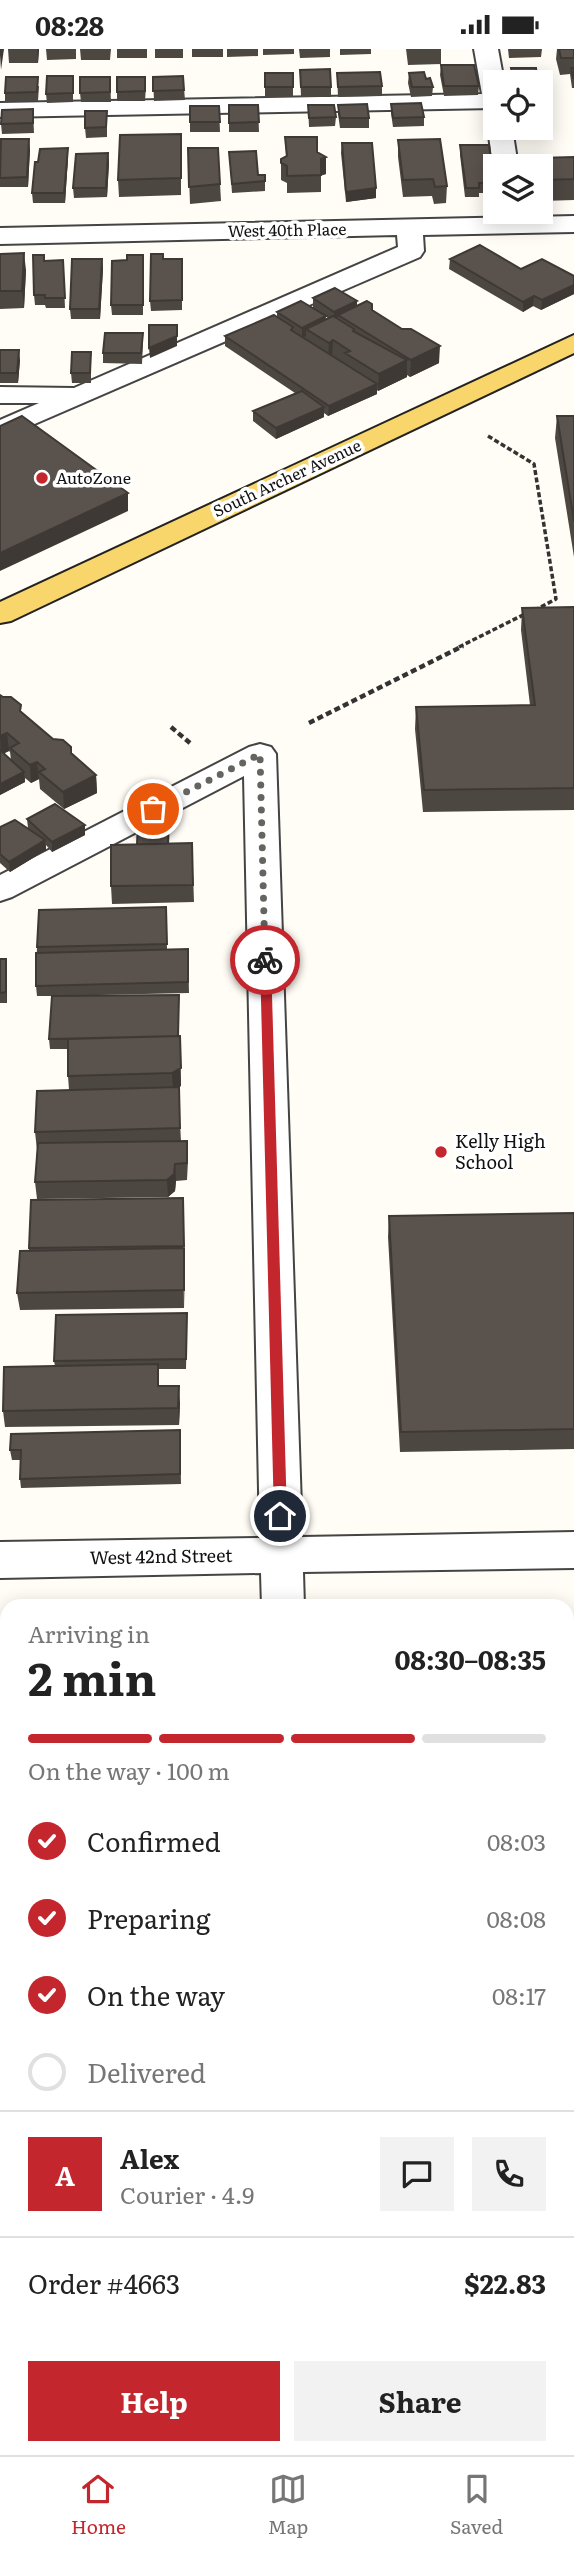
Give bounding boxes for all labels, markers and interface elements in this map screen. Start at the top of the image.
text: 08:28 [35,5,104,44]
map controls [483,70,553,224]
button: locate [483,70,553,140]
button: layers [483,154,553,224]
street label: West 40th Place [227,216,347,242]
street label: South Archer Avenue [208,432,365,522]
place label: AutoZone [56,465,131,489]
marker: AutoZone [34,470,50,486]
pin [123,779,183,839]
icon: bag [134,790,172,828]
courier [230,925,300,995]
icon: bike [246,941,284,979]
place label: Kelly High School [455,1127,546,1175]
marker: Kelly High School [433,1144,449,1160]
pin [250,1486,310,1546]
icon: home [261,1497,299,1535]
street label: West 42nd Street [89,1541,233,1570]
text: Arriving in [28,1616,150,1650]
text: 08:30–08:35 [395,1639,546,1678]
text: 2 min [28,1642,157,1710]
text: On the way · 100 m [28,1753,230,1787]
text: Confirmed [87,1821,221,1860]
icon: check [28,1822,66,1860]
text: 08:03 [487,1824,546,1858]
text: Preparing [87,1898,210,1937]
icon: check [28,1899,66,1937]
text: 08:08 [486,1901,546,1935]
text: On the way [87,1975,225,2014]
icon: check [28,1976,66,2014]
text: 08:17 [492,1978,546,2012]
text: Delivered [87,2052,206,2091]
button: chat [380,2137,454,2211]
button: phone [472,2137,546,2211]
text: Alex [120,2138,179,2177]
text: A [55,2155,75,2194]
text: Courier · 4.9 [120,2177,254,2211]
text: Order #4663 [28,2263,180,2302]
text: $22.83 [464,2263,546,2302]
button: Help [28,2361,280,2441]
button: Share [294,2361,546,2441]
tab: Home [71,2470,126,2540]
tab: Map [268,2470,308,2540]
tab: Saved [450,2470,503,2540]

